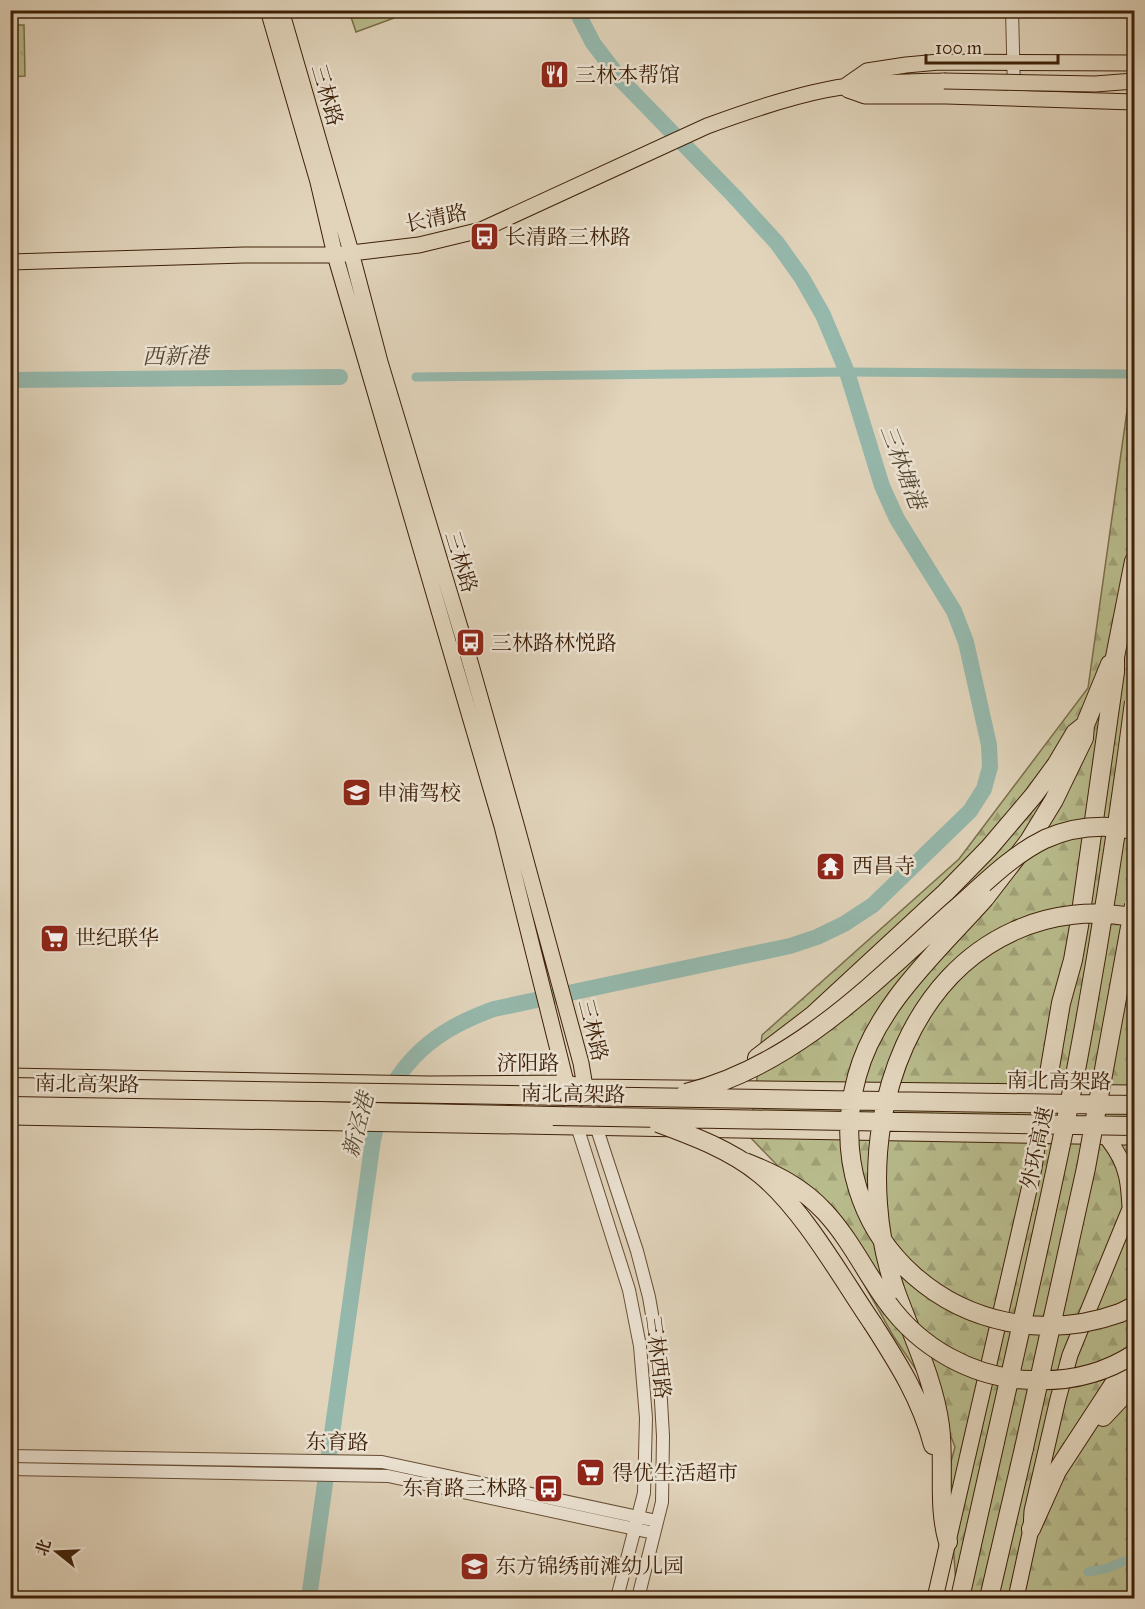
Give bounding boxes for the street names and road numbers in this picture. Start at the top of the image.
street label: 三林路 [306,61,348,129]
street label: 长清路 [402,199,470,237]
street label: 三林路 [439,528,483,596]
street label: 三林路 [573,996,613,1064]
street label: 济阳路 [497,1050,560,1076]
street label: 南北高架路 [1006,1067,1112,1095]
street label: 南北高架路 [34,1070,140,1098]
street label: 南北高架路 [520,1080,626,1108]
street label: 外环高速 [1016,1104,1058,1192]
street label: 三林西路 [640,1314,676,1400]
street label: 东育路 [305,1428,369,1456]

